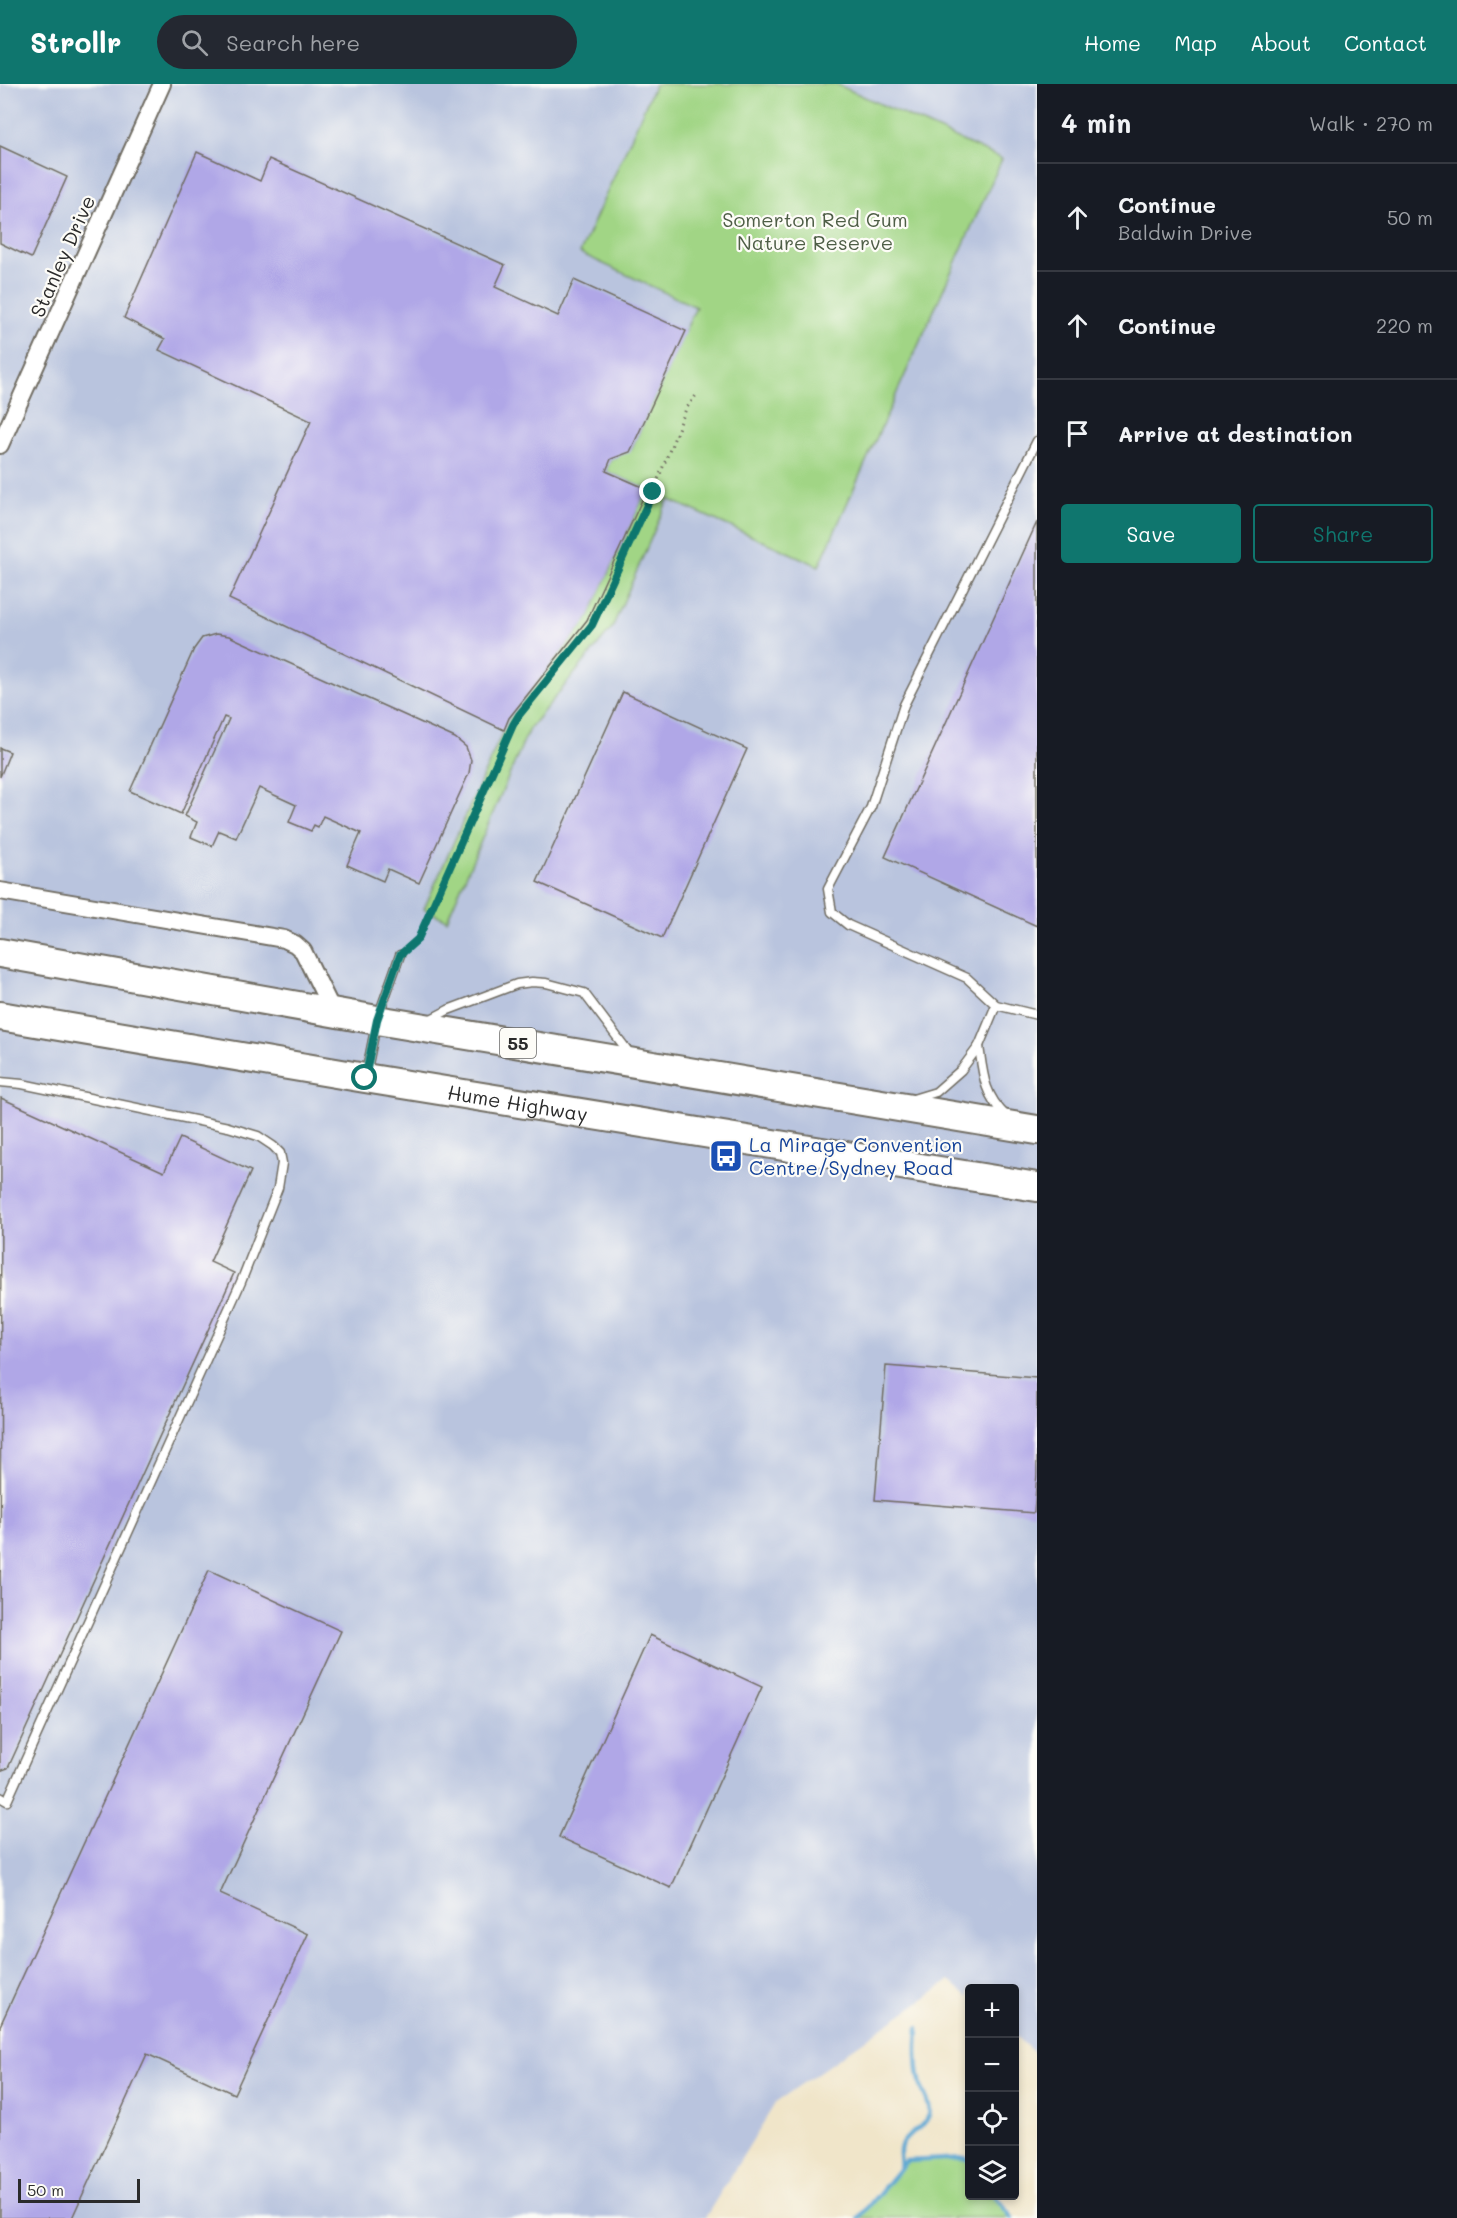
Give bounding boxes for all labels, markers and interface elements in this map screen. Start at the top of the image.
search box [157,15,577,69]
text: Strollr [30,24,121,60]
icon: search [178,26,211,59]
text: Search here [226,28,360,57]
text: Home [1084,29,1141,56]
text: Map [1174,29,1217,56]
text: About [1250,29,1311,56]
text: Contact [1344,29,1427,56]
text: 4 min [1061,106,1131,140]
text: Walk · 270 m [1309,110,1433,136]
text: Continue [1118,190,1216,219]
street label: Stanley Drive [24,191,100,321]
icon: ahead [1061,201,1094,234]
text: 50 m [1387,204,1433,230]
park label: Somerton Red Gum Nature Reserve [722,206,908,255]
text: Baldwin Drive [1118,219,1253,245]
icon: ahead [1061,309,1094,342]
text: Continue [1118,311,1216,340]
text: 220 m [1376,312,1433,338]
icon: arrive [1061,417,1094,450]
text: Arrive at destination [1118,419,1353,448]
route end [639,478,665,504]
button: Save [1061,504,1241,563]
button: Share [1253,504,1433,563]
road number: 55 [500,1028,536,1058]
route start [351,1064,377,1090]
street label: Hume Highway [446,1079,590,1127]
place label: La Mirage Convention Centre/Sydney Road [749,1131,962,1180]
bus stop icon: La Mirage Convention Centre/Sydney Road [708,1138,744,1174]
map controls [965,1984,1019,2200]
button: + [965,1984,1019,2038]
button: − [965,2038,1019,2092]
button: locate [965,2092,1019,2146]
button: layers [965,2146,1019,2200]
scale bar [18,2176,140,2204]
text: 50 m [27,2179,64,2200]

